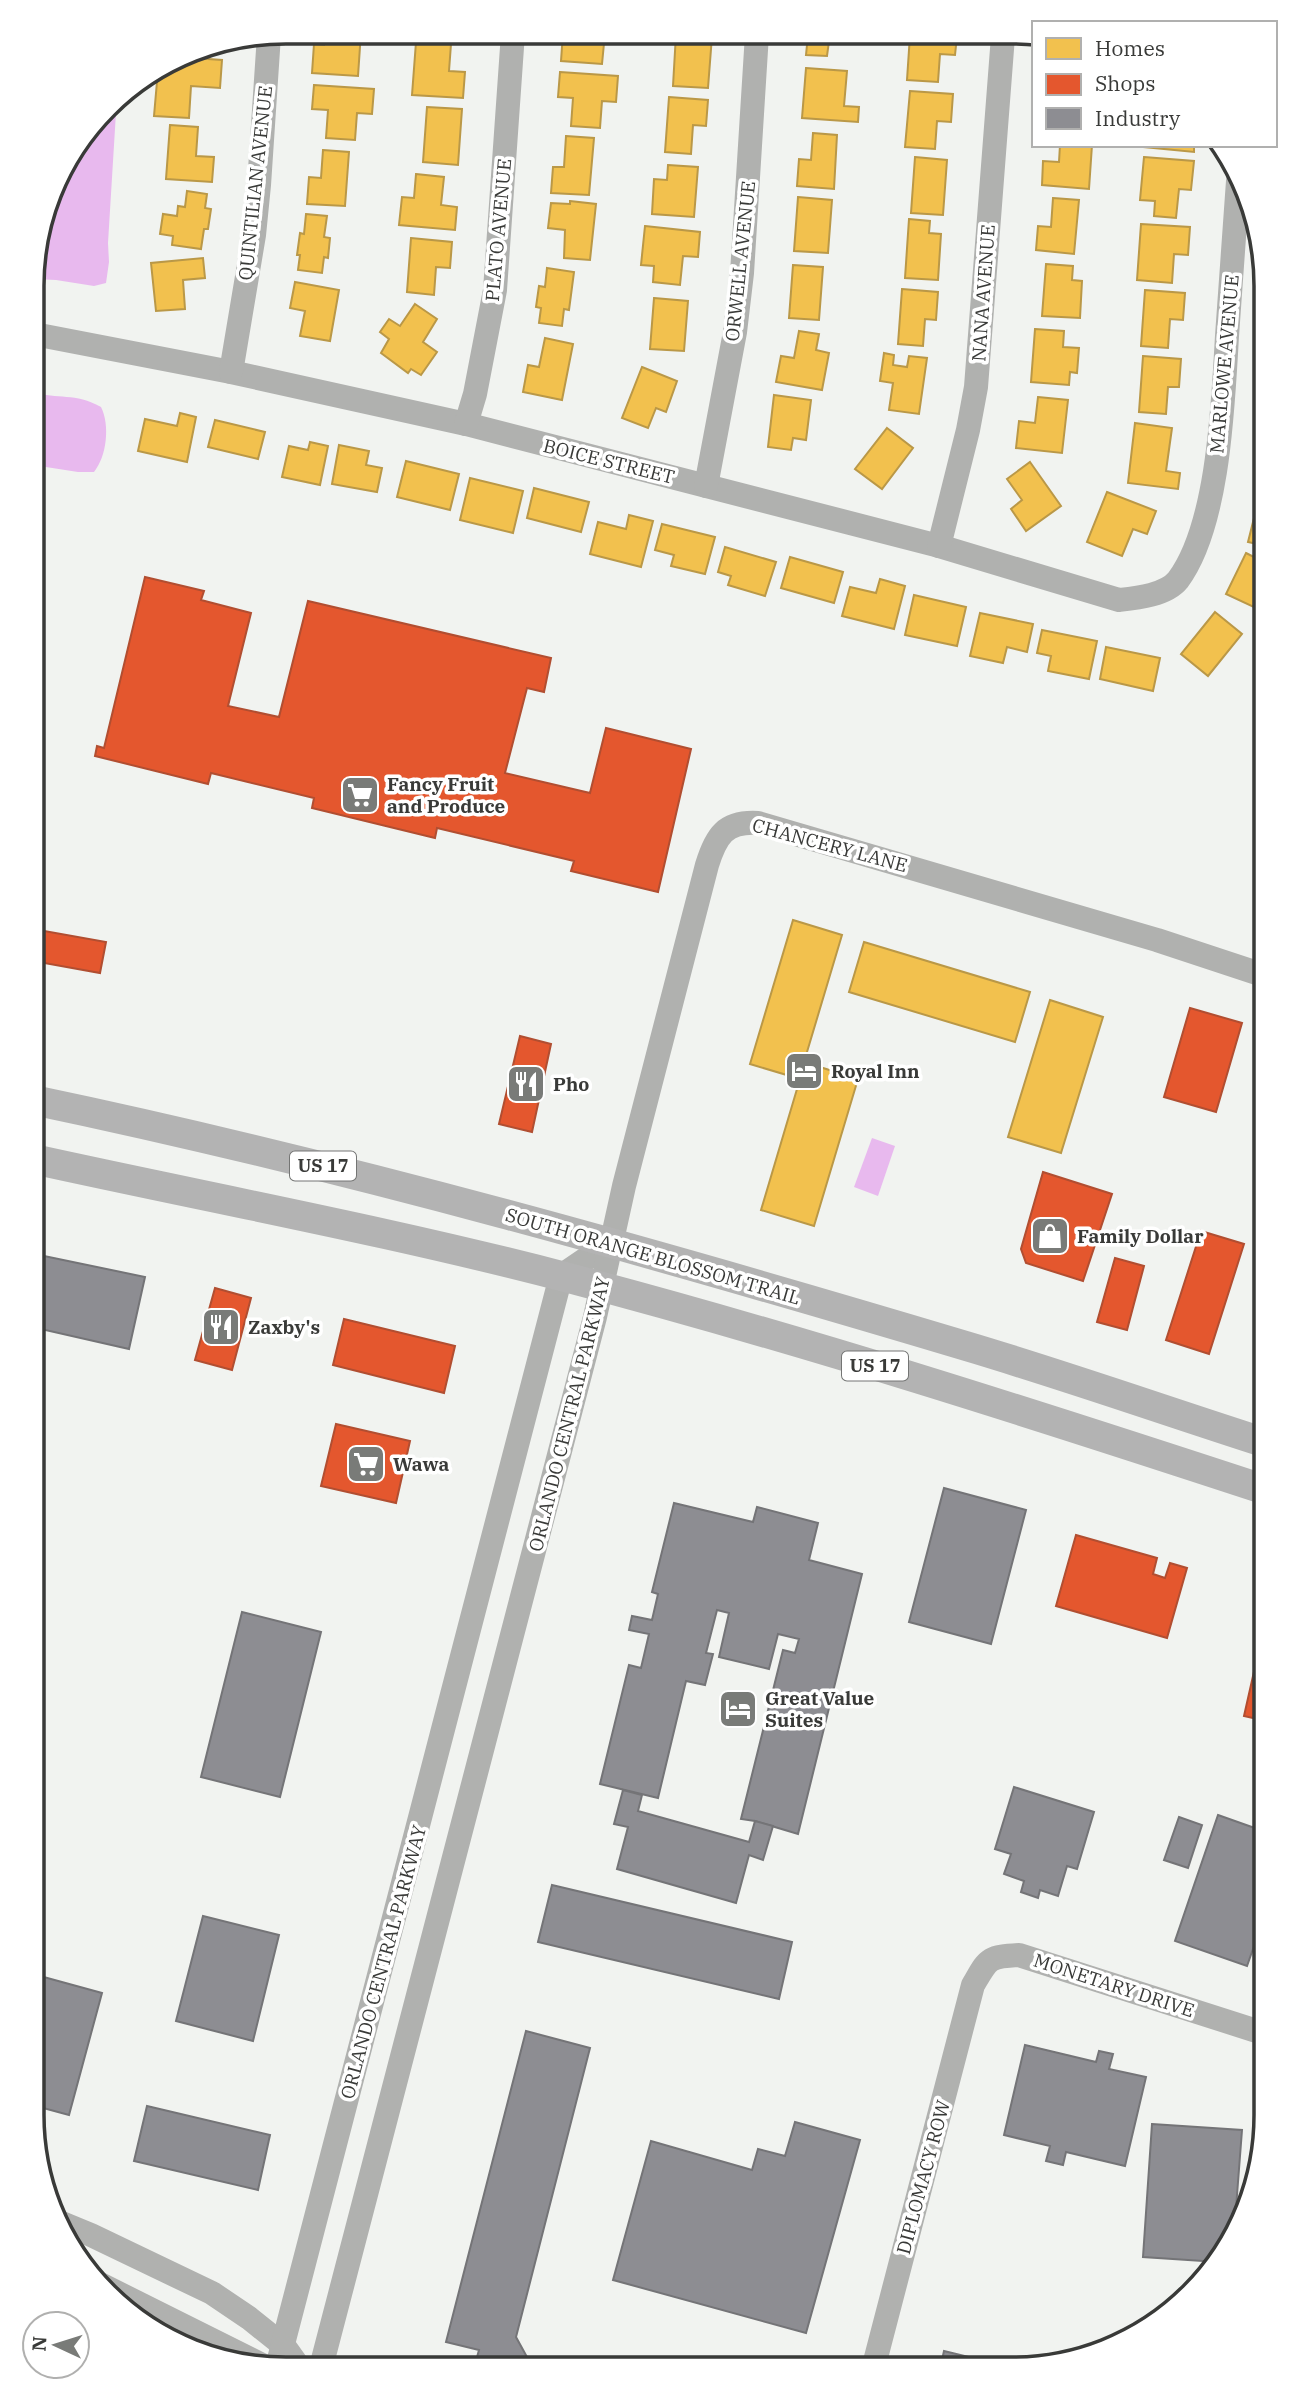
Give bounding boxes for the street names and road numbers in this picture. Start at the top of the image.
street label: QUINTILIAN AVENUE [233,84,277,282]
street label: PLATO AVENUE [480,158,516,302]
street label: ORWELL AVENUE [720,180,760,342]
street label: NANA AVENUE [966,224,1000,362]
street label: MARLOWE AVENUE [1204,274,1244,454]
street label: BOICE STREET [541,433,677,489]
street label: CHANCERY LANE [750,813,910,877]
road number: US 17 [290,1152,356,1181]
street label: SOUTH ORANGE BLOSSOM TRAIL [503,1202,803,1310]
street label: ORLANDO CENTRAL PARKWAY [523,1274,615,1554]
road number: US 17 [842,1352,908,1380]
street label: ORLANDO CENTRAL PARKWAY [335,1822,431,2102]
street label: MONETARY DRIVE [1031,1948,1197,2022]
street label: DIPLOMACY ROW [891,2097,955,2257]

